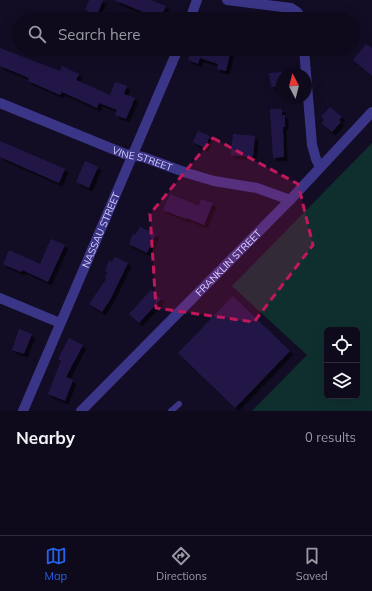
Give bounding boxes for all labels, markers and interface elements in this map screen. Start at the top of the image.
search box [12,12,360,56]
icon: search [26,23,48,45]
text: Search here [58,25,140,44]
north arrow [276,68,312,104]
street label: VINE STREET [110,143,174,174]
street label: NASSAU STREET [79,190,123,270]
street label: FRANKLIN STREET [192,226,264,299]
map controls [324,327,360,399]
button: locate [324,327,360,363]
button: layers [324,363,360,399]
text: Nearby [16,427,75,448]
text: 0 results [305,429,356,445]
tab: Map [44,545,67,583]
tab: Directions [156,545,207,583]
tab: Saved [296,545,328,583]

